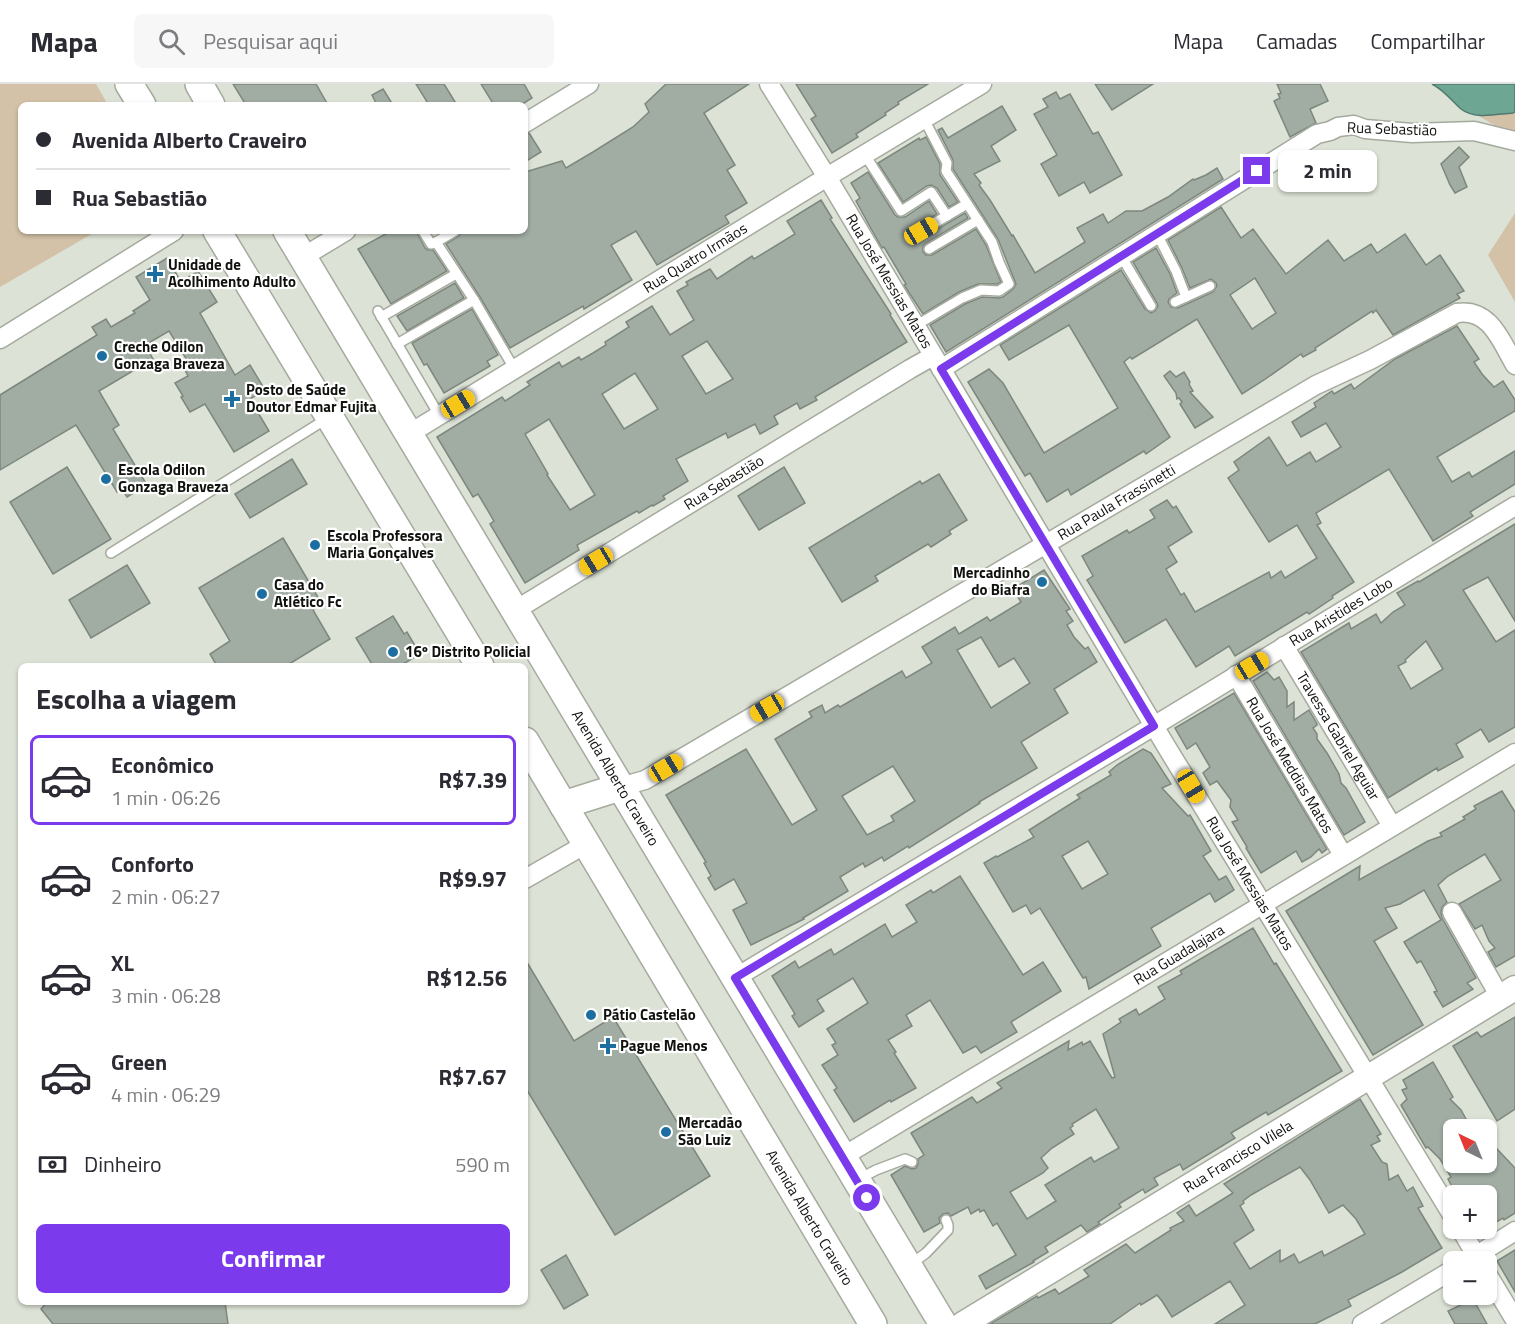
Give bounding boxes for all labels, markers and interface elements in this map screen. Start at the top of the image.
search box [134,14,554,68]
text: Mapa [30,20,98,63]
text: Pesquisar aqui [203,24,338,58]
icon: search [155,25,188,58]
text: Mapa [1173,25,1223,57]
text: Camadas [1256,25,1337,57]
text: Compartilhar [1370,25,1485,57]
street label: Rua Sebastião [1347,115,1437,142]
text: Avenida Alberto Craveiro [72,123,307,157]
callout: 2 min [1278,150,1377,192]
text: 2 min [1303,155,1352,186]
route end [1243,157,1270,184]
text: Rua Sebastião [72,181,207,215]
street label: Rua José Messias Matos [840,209,939,353]
car [901,214,941,248]
street label: Rua Quatro Irmãos [638,217,752,299]
place label: Unidade de Acolhimento Adulto [168,253,296,293]
marker: Unidade de Acolhimento Adulto [146,265,164,283]
place label: Creche Odilon Gonzaga Braveza [114,335,225,375]
marker: Creche Odilon Gonzaga Braveza [95,349,109,363]
place label: Posto de Saúde Doutor Edmar Fujita [246,378,377,418]
car [438,387,478,421]
marker: Posto de Saúde Doutor Edmar Fujita [223,390,241,408]
street label: Rua Sebastião [679,449,768,516]
place label: Escola Odilon Gonzaga Braveza [118,458,229,498]
street label: Rua Paula Frassinetti [1053,458,1180,546]
marker: Escola Odilon Gonzaga Braveza [99,472,113,486]
place label: Escola Professora Maria Gonçalves [327,524,443,564]
marker: Escola Professora Maria Gonçalves [308,538,322,552]
car [576,544,616,578]
place label: Mercadinho do Biafra [953,561,1030,601]
street label: Rua Aristides Lobo [1285,571,1397,652]
place label: Casa do Atlético Fc [274,573,342,613]
marker: Mercadinho do Biafra [1035,575,1049,589]
marker: Casa do Atlético Fc [255,587,269,601]
place label: 16º Distrito Policial [405,640,531,663]
marker: 16º Distrito Policial [386,645,400,659]
car [1232,649,1272,683]
street label: Travessa Gabriel Aguiar [1291,667,1386,805]
text: Escolha a viagem [36,678,237,719]
car [747,691,787,725]
street label: Rua José Meddias Matos [1240,692,1340,838]
street label: Avenida Alberto Craveiro [566,706,665,850]
text: Econômico [111,748,214,782]
car [646,751,686,785]
icon: car [39,753,93,807]
text: R$7.39 [438,763,507,797]
car [1174,766,1208,806]
text: 1 min · 06:26 [111,782,221,813]
street label: Rua José Messias Matos [1201,812,1300,955]
text: Conforto [111,847,194,881]
icon: car [39,852,93,906]
text: R$9.97 [438,862,507,896]
text: 2 min · 06:27 [111,881,221,912]
street label: Rua Guadalajara [1129,918,1229,991]
text: XL [111,946,134,980]
icon: car [39,951,93,1005]
text: R$12.56 [426,961,507,995]
text: 3 min · 06:28 [111,980,221,1011]
place label: Pátio Castelão [603,1003,696,1026]
marker: Pátio Castelão [584,1008,598,1022]
place label: Pague Menos [620,1034,707,1057]
marker: Pague Menos [601,1039,615,1053]
text: Green [111,1045,167,1079]
icon: car [39,1050,93,1104]
text: R$7.67 [438,1060,507,1094]
text: 4 min · 06:29 [111,1079,221,1110]
place label: Mercadão São Luiz [678,1111,742,1151]
street label: Rua Francisco Vilela [1178,1114,1298,1198]
north arrow [1443,1119,1497,1173]
map controls [1443,1119,1497,1305]
marker: Mercadão São Luiz [659,1125,673,1139]
street label: Avenida Alberto Craveiro [760,1145,859,1290]
text: Dinheiro [84,1147,162,1181]
icon: cash [36,1148,69,1181]
text: 590 m [455,1149,510,1180]
route start [853,1184,880,1211]
button: + [1443,1185,1497,1239]
button: Confirmar [36,1224,510,1293]
button: − [1443,1251,1497,1305]

